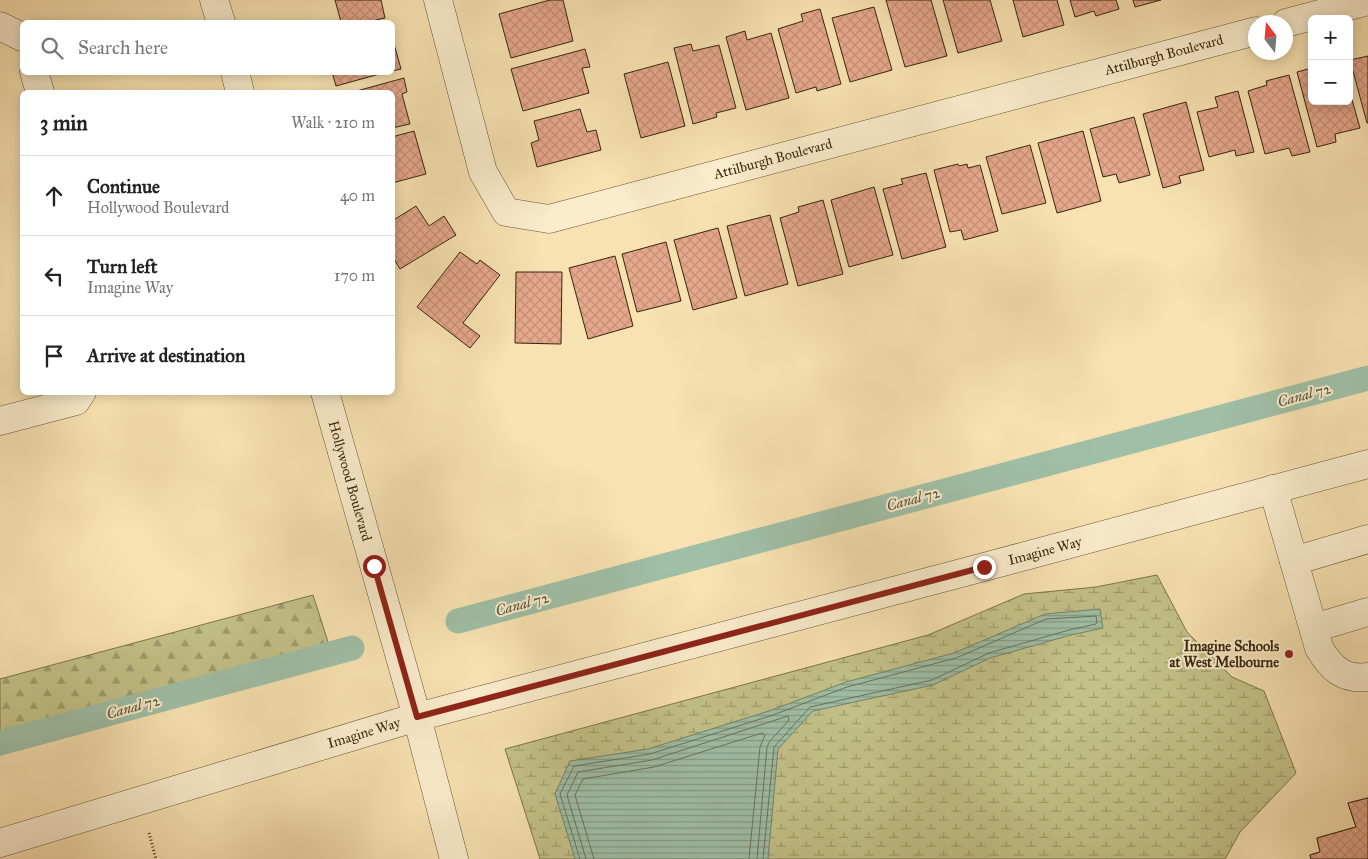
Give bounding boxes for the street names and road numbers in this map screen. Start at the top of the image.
street label: Attilburgh Boulevard [1102,31,1225,79]
street label: Attilburgh Boulevard [711,135,834,183]
street label: Hollywood Boulevard [325,419,375,543]
street label: Imagine Way [1006,533,1084,569]
street label: Imagine Way [325,714,403,752]

